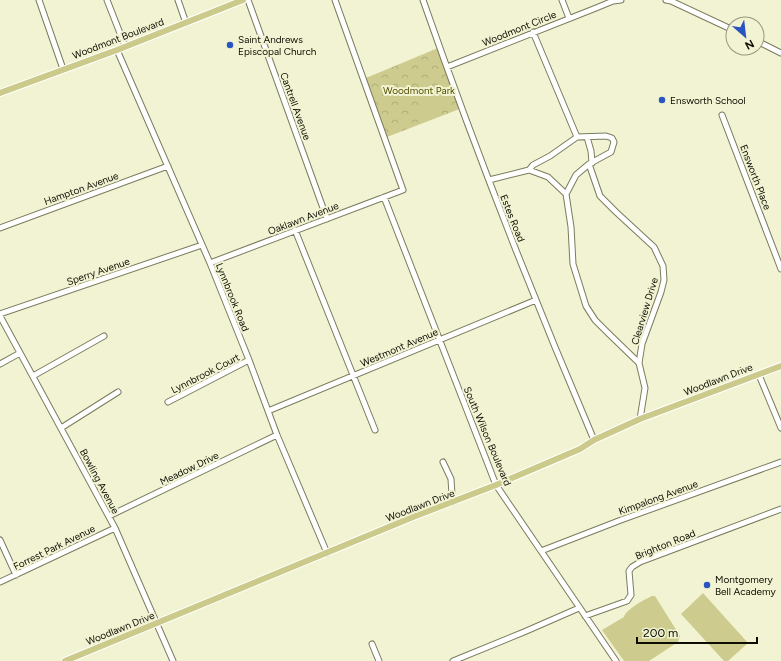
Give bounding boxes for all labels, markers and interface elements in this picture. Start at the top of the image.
street label: Woodmont Circle [480,7,559,49]
street label: Woodmont Boulevard [70,15,166,62]
north arrow [725,16,765,56]
place label: Saint Andrews Episcopal Church [238,33,317,58]
text: N [743,37,756,52]
marker: Saint Andrews Episcopal Church [225,40,235,50]
street label: Cantrell Avenue [277,70,314,142]
park label: Woodmont Park [383,84,455,97]
place label: Ensworth School [670,94,746,107]
marker: Ensworth School [657,95,667,105]
street label: Ensworth Place [737,143,774,212]
street label: Hampton Avenue [42,169,121,208]
street label: Estes Road [497,193,528,244]
street label: Oaklawn Avenue [266,199,341,238]
street label: Sperry Avenue [65,254,132,288]
street label: Lynnbrook Road [213,261,252,333]
street label: Clearview Drive [628,275,661,346]
street label: Westmont Avenue [358,325,440,370]
street label: Lynnbrook Court [169,350,242,396]
street label: Woodlawn Drive [682,360,755,399]
street label: South Wilson Boulevard [461,385,514,488]
street label: Bowling Avenue [77,446,122,516]
street label: Meadow Drive [158,448,221,488]
street label: Kimpalong Avenue [617,477,700,518]
street label: Woodlawn Drive [384,486,457,525]
street label: Forrest Park Avenue [11,522,98,573]
street label: Brighton Road [633,526,697,562]
place label: Montgomery Bell Academy [715,573,776,598]
marker: Montgomery Bell Academy [702,580,712,590]
street label: Woodlawn Drive [84,609,157,648]
scale bar [637,619,757,645]
text: 200 m [643,626,678,640]

